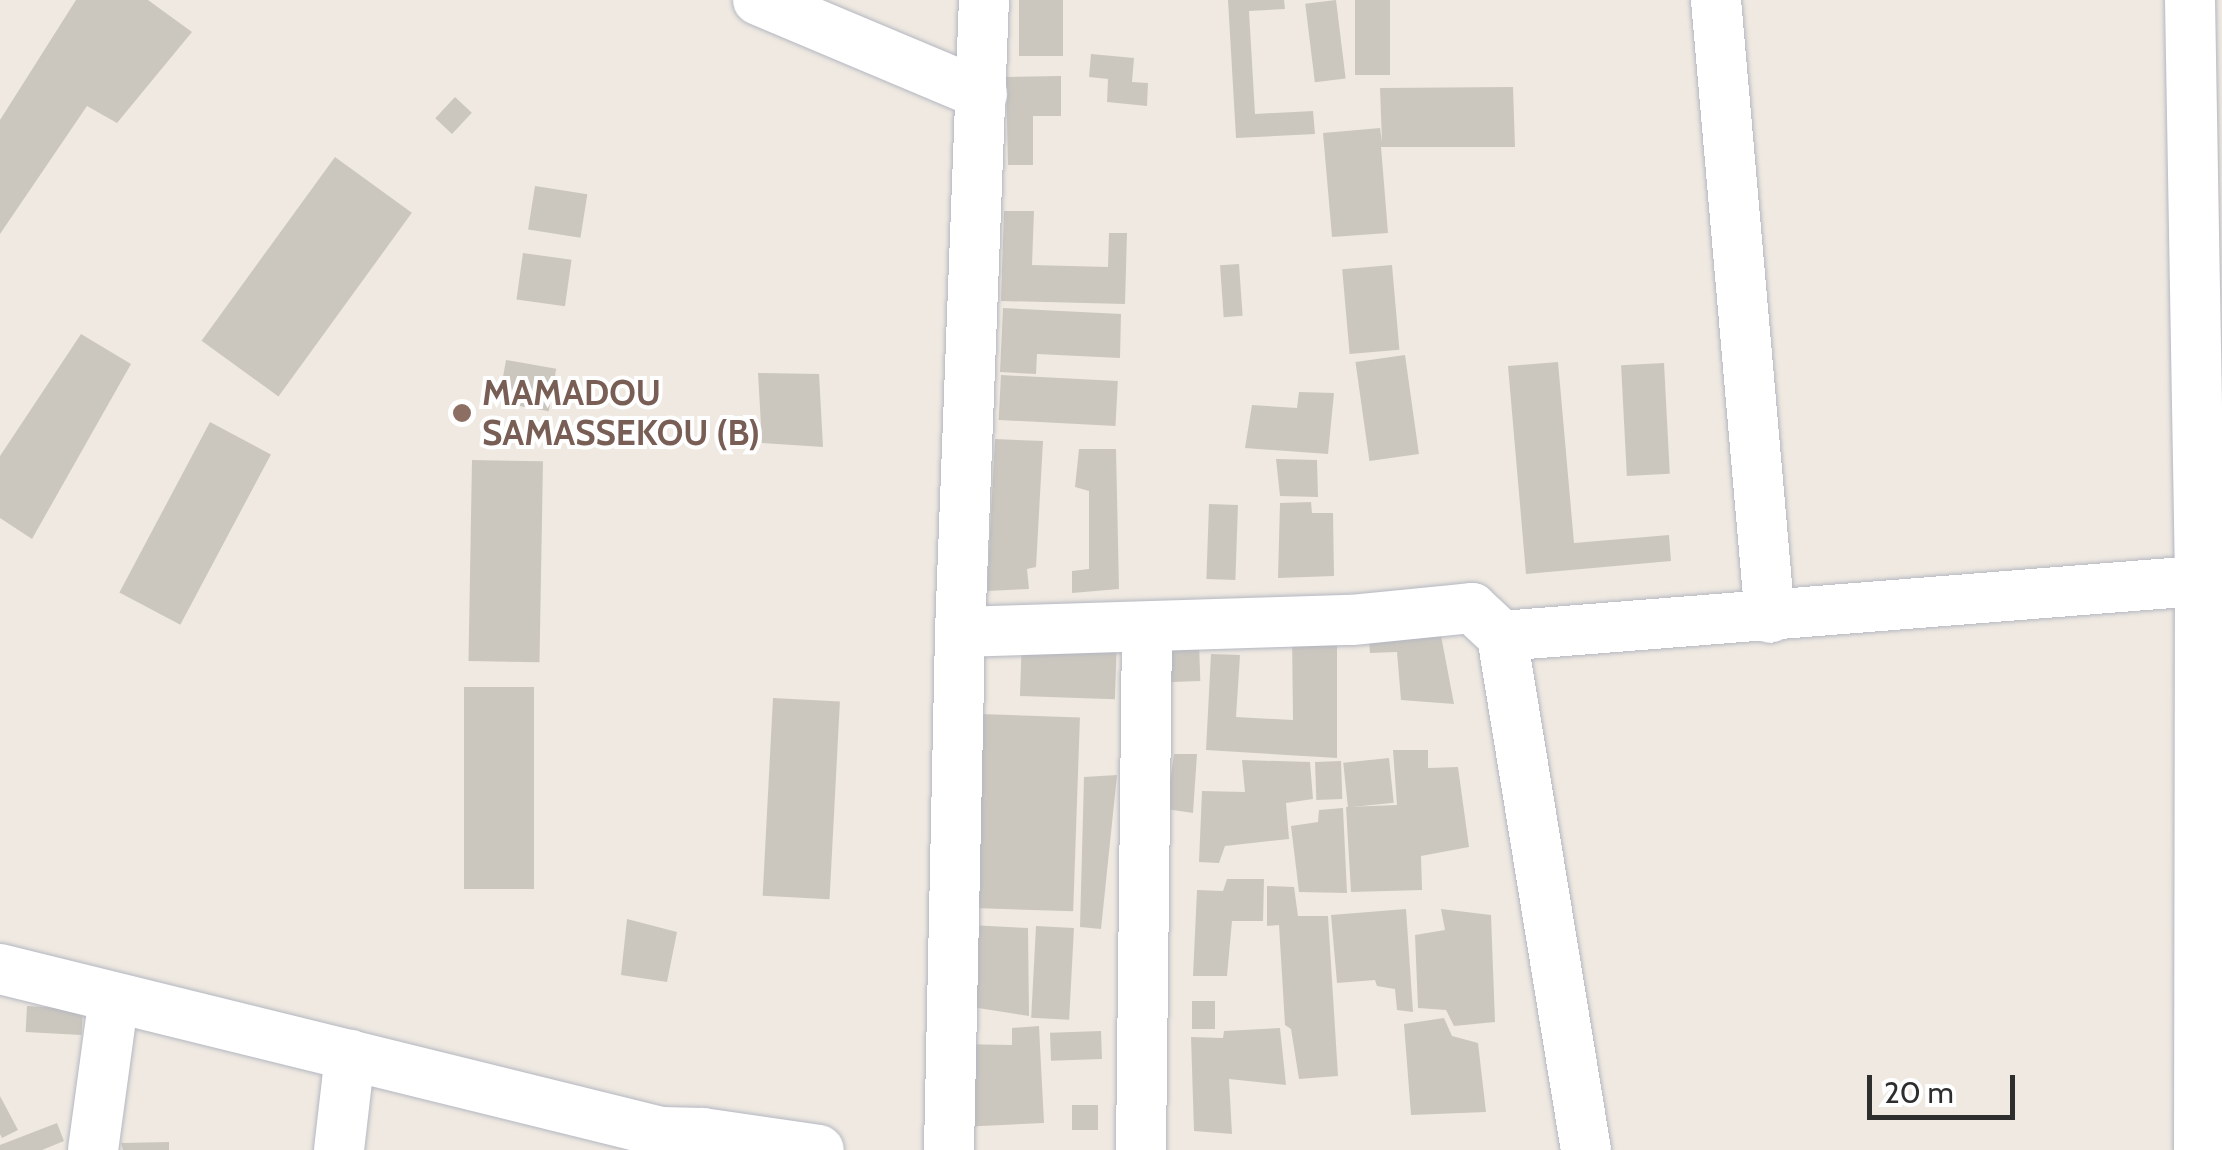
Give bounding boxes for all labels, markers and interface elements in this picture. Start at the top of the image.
place label: MAMADOU SAMASSEKOU (B) [482,372,760,454]
marker: MAMADOU SAMASSEKOU (B) [451,402,473,424]
scale bar [1872,1055,2020,1117]
text: 20 m [1884,1074,1954,1111]

